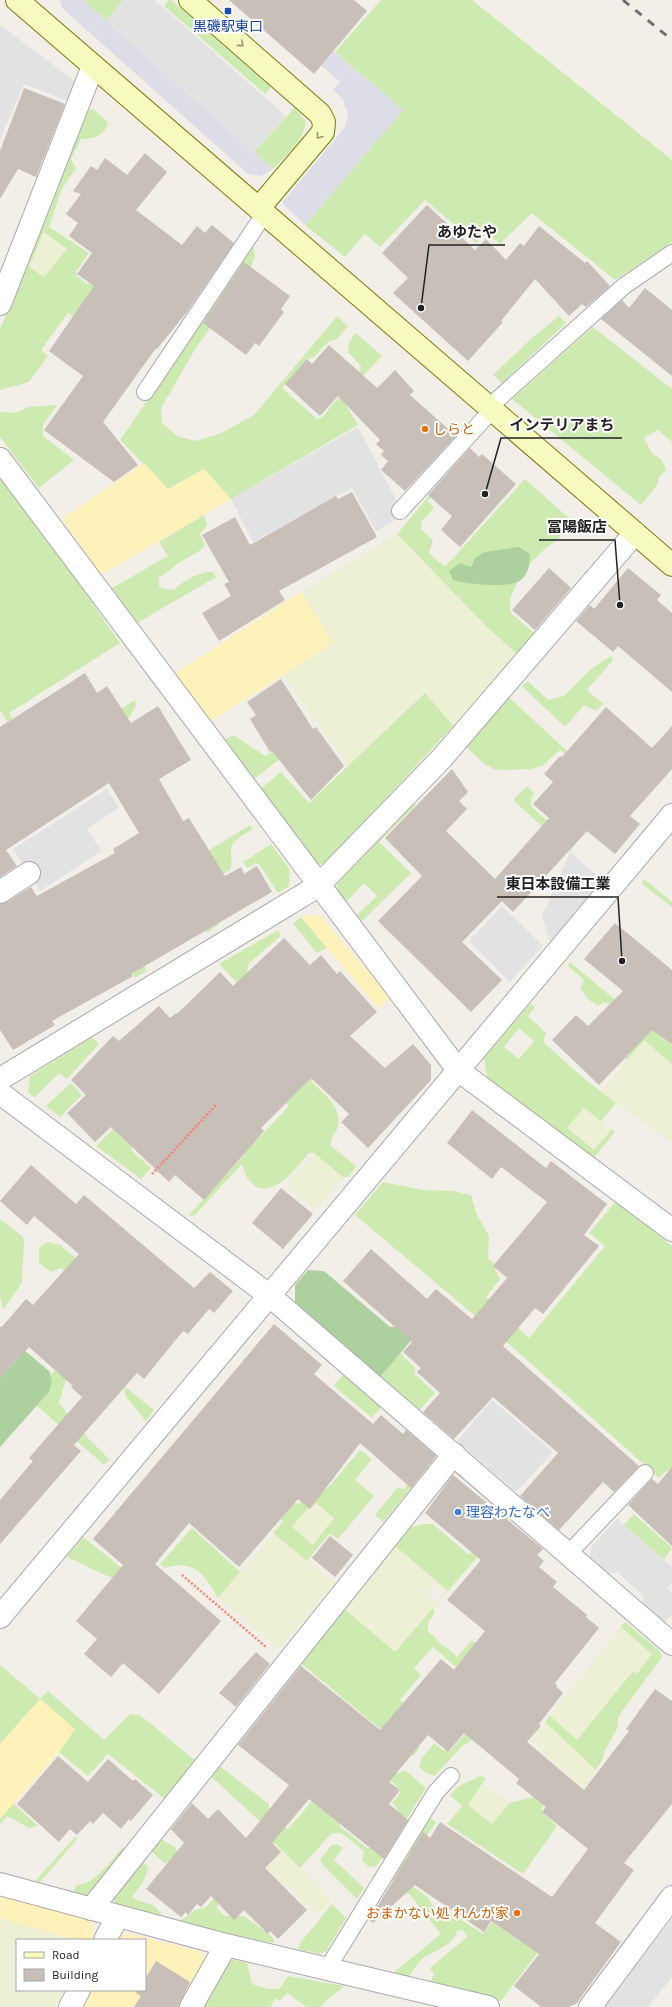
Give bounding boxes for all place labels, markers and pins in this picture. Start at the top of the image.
marker: 黒磯駅東口 [223,6,233,16]
place label: 黒磯駅東口 [193,18,263,35]
callout: あゆたや [429,218,505,245]
callout: インテリアまち [501,411,622,438]
place label: しらと [433,421,475,438]
marker: しらと [420,424,430,434]
callout: 冨陽飯店 [539,513,615,540]
callout: 東日本設備工業 [497,870,618,897]
place label: 理容わたなべ [466,1504,550,1521]
marker: 理容わたなべ [453,1507,463,1517]
place label: おまかない処 れんが家 [366,1905,509,1922]
marker: おまかない処 れんが家 [512,1908,522,1918]

